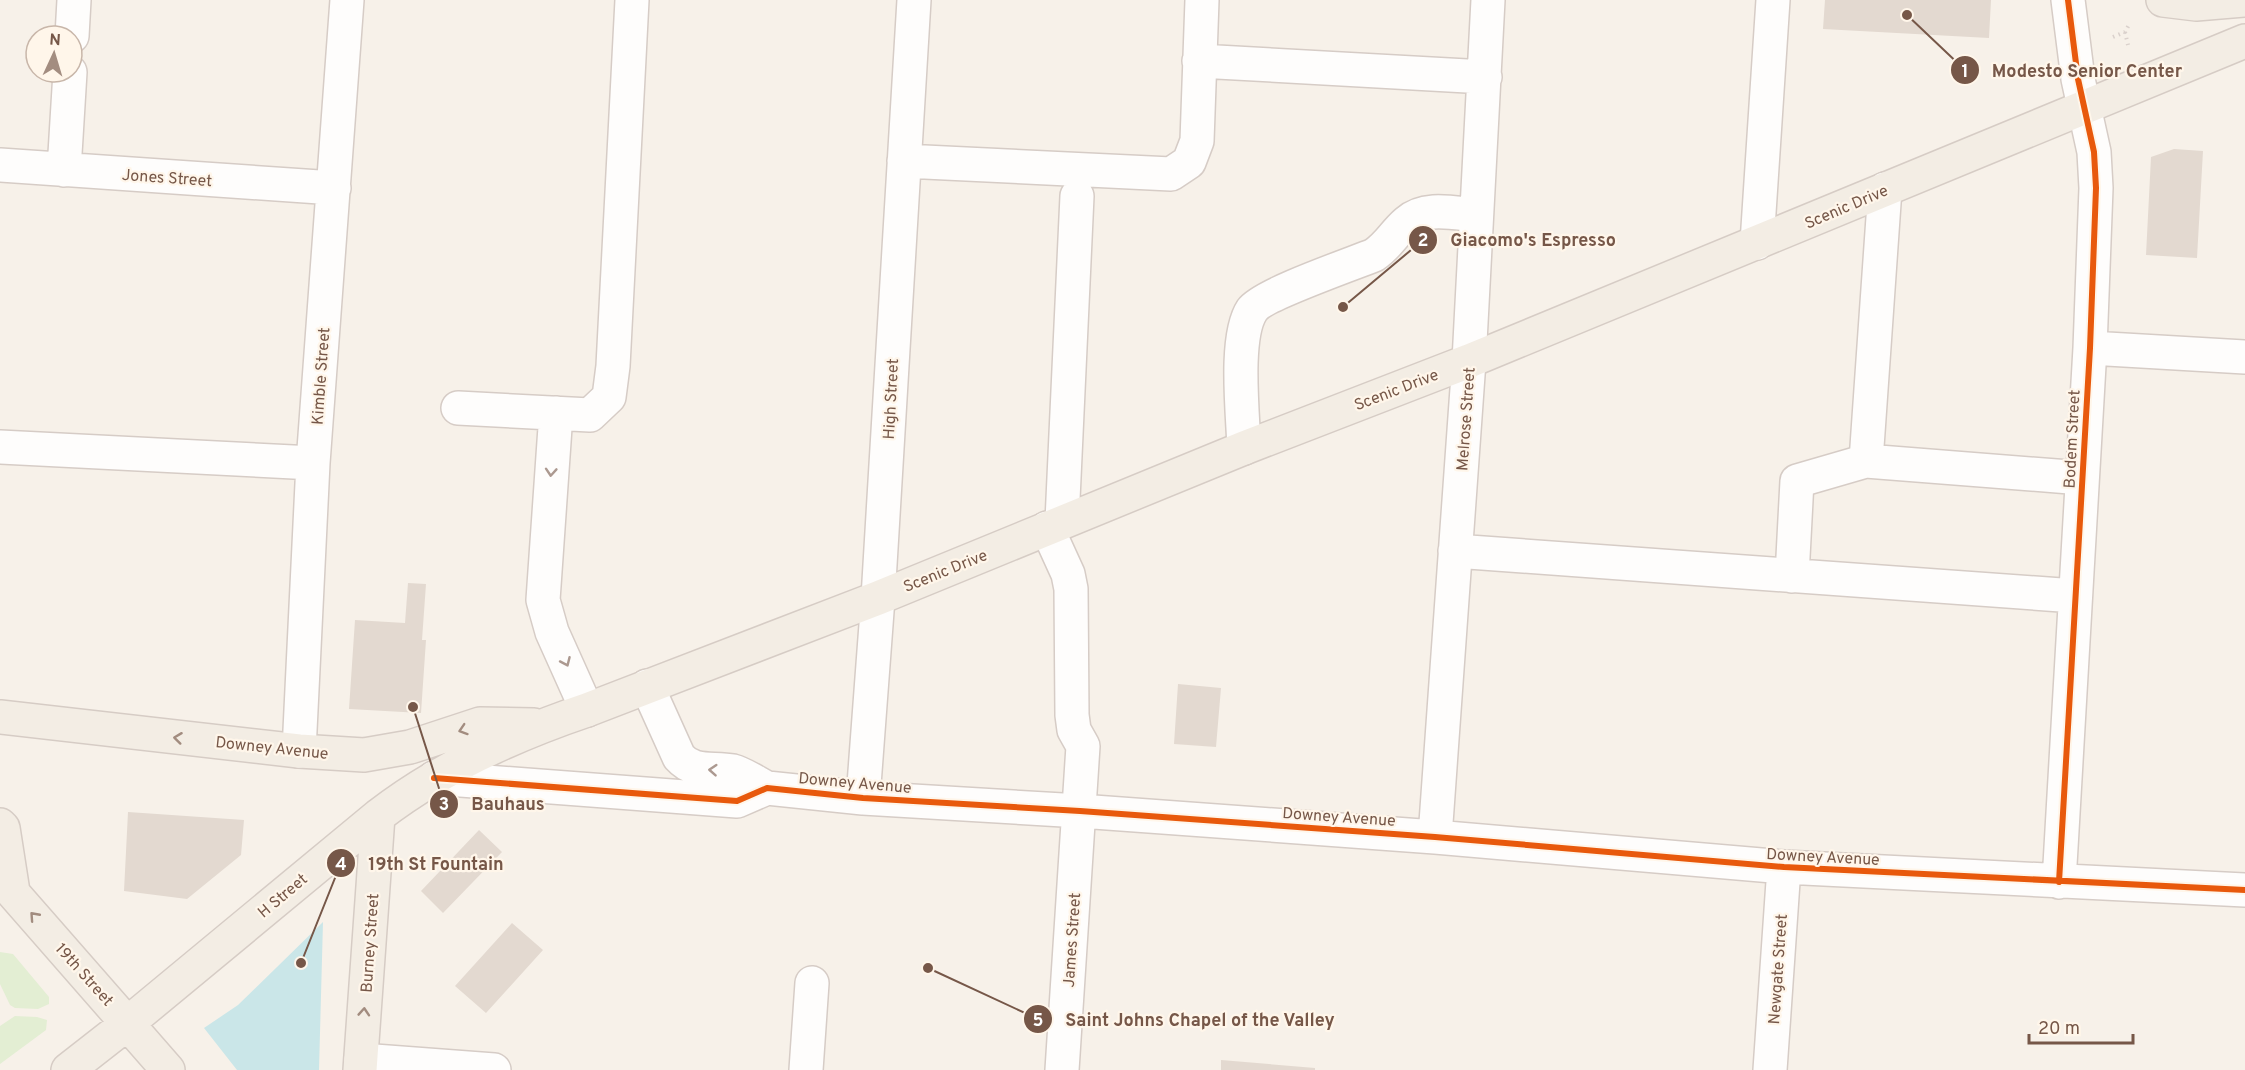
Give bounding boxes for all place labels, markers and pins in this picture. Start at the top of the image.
callout: Modesto Senior Center [1950,52,2194,88]
callout: Giacomo's Espresso [1408,222,1628,258]
callout: Bauhaus [429,786,557,822]
callout: 19th St Fountain [326,845,516,881]
callout: Saint Johns Chapel of the Valley [1023,1001,1347,1037]

